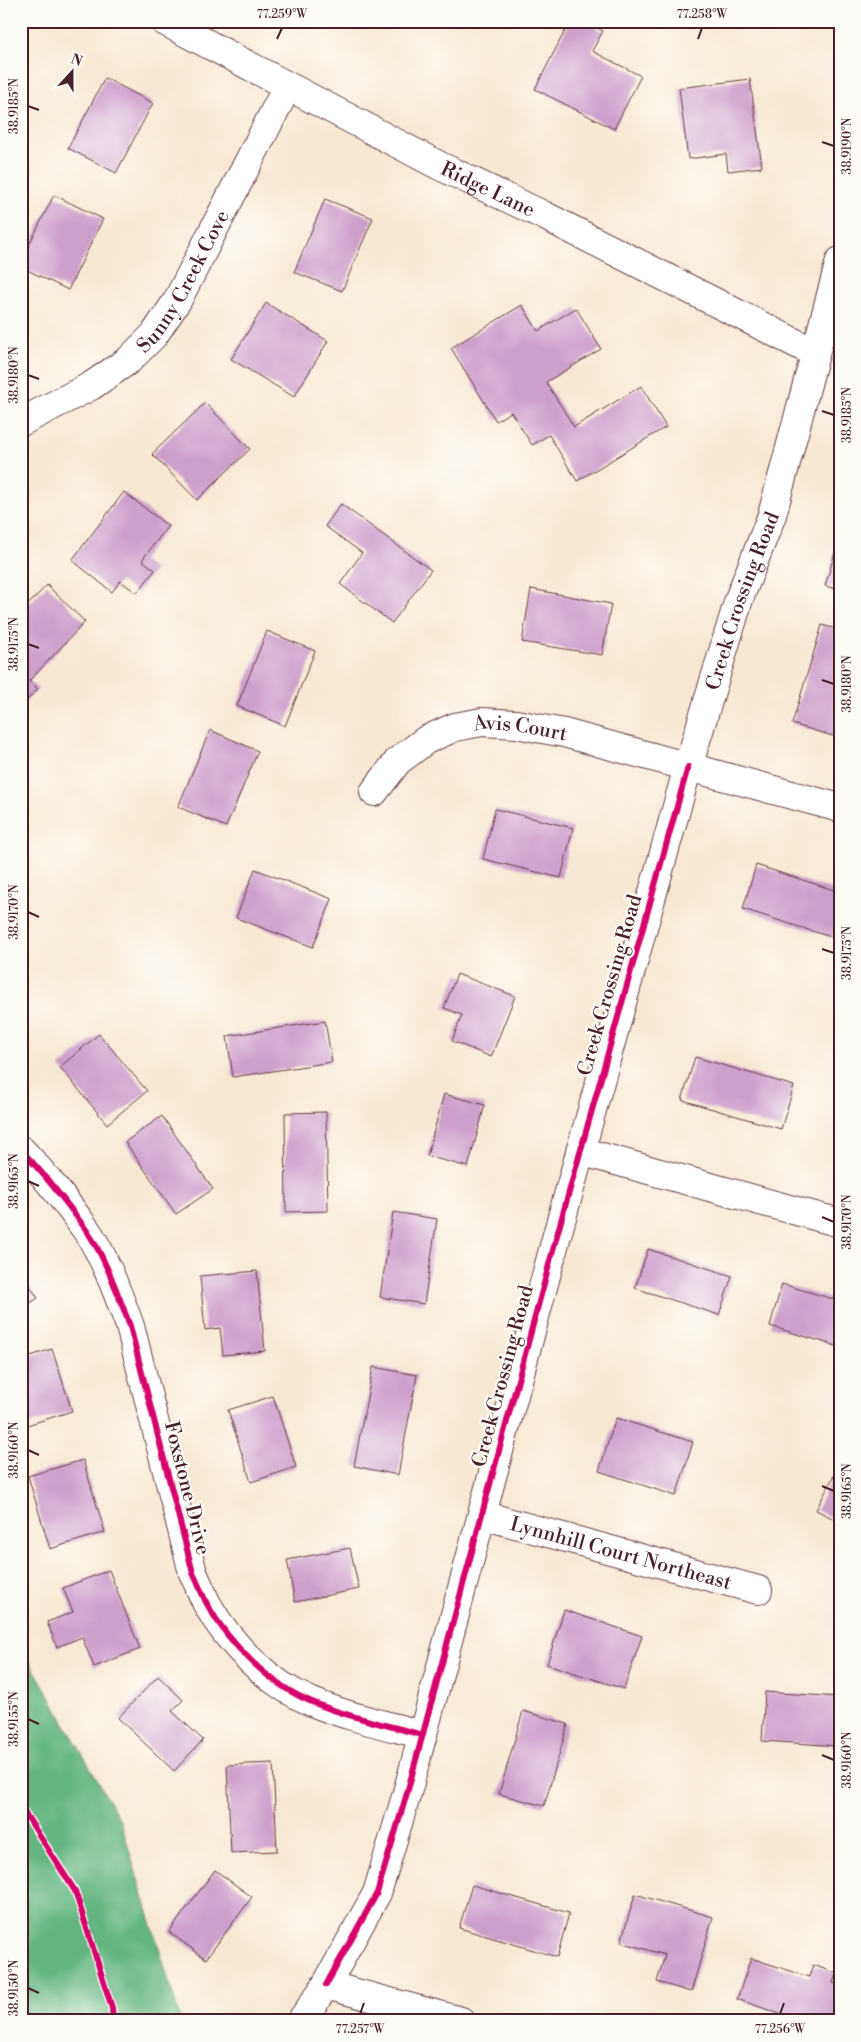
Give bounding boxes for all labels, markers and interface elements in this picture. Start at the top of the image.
text: 77.259°W [257,7,308,22]
text: 77.258°W [677,7,728,22]
north arrow [48,48,98,98]
text: N [68,50,85,71]
text: 38.9185°N [7,78,22,134]
text: 38.9190°N [840,118,855,174]
street label: Ridge Lane [436,157,539,223]
street label: Sunny Creek Cove [132,206,236,359]
text: 38.9180°N [7,346,22,404]
text: 38.9185°N [840,387,855,443]
street label: Creek Crossing Road [701,508,786,693]
text: 38.9175°N [7,617,22,671]
text: 38.9180°N [840,655,855,713]
street label: Avis Court [470,710,569,747]
text: 38.9170°N [7,884,22,940]
street label: Creek Crossing Road [573,891,648,1079]
text: 38.9175°N [840,926,855,980]
text: 38.9165°N [7,1153,22,1209]
text: 38.9170°N [840,1194,855,1250]
street label: Creek Crossing Road [467,1282,540,1470]
street label: Foxstone Drive [158,1419,215,1558]
text: 38.9160°N [7,1422,22,1478]
text: 38.9165°N [840,1463,855,1519]
street label: Lynnhill Court Northeast [507,1512,734,1596]
text: 38.9155°N [7,1691,22,1747]
text: 38.9160°N [840,1732,855,1788]
text: 38.9150°N [7,1960,22,2016]
text: 77.257°W [336,2022,386,2037]
text: 77.256°W [755,2022,806,2037]

